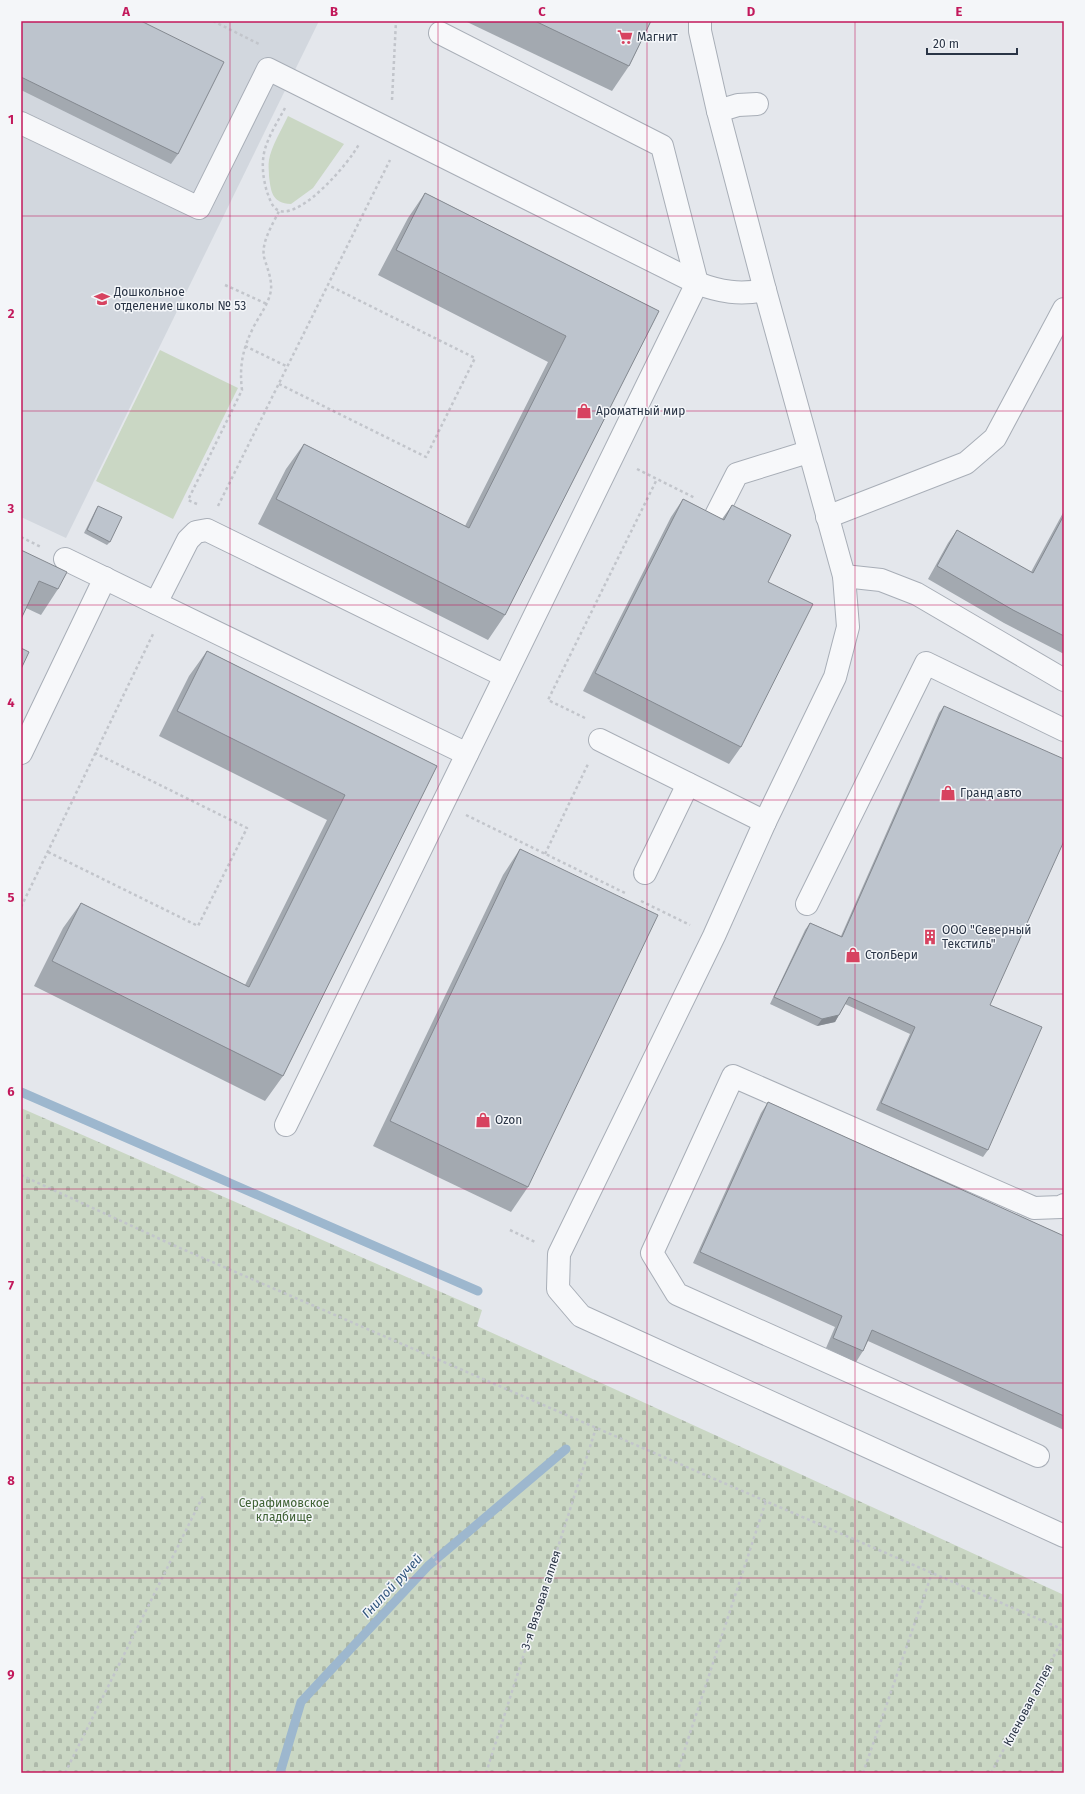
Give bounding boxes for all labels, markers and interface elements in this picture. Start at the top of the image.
text: A [121,4,130,19]
text: B [330,4,338,19]
text: C [538,4,546,19]
text: D [747,4,756,19]
text: E [956,4,963,19]
supermarket icon: Магнит [616,28,634,46]
place label: Магнит [637,30,678,44]
scale bar [927,30,1017,56]
text: 20 m [933,37,959,51]
text: 1 [8,112,14,127]
place label: Дошкольное отделение школы № 53 [113,285,246,313]
school or university icon: Дошкольное отделение школы № 53 [93,290,111,308]
text: 2 [8,306,15,321]
shop icon: Ароматный мир [575,402,593,420]
place label: Ароматный мир [596,404,685,418]
text: 3 [7,501,15,516]
text: 4 [7,695,15,710]
shop icon: Гранд авто [939,784,957,802]
place label: Гранд авто [960,786,1022,800]
text: 5 [8,890,15,905]
place label: ООО "Северный Текстиль" [942,923,1031,951]
building icon: ООО "Северный Текстиль" [921,928,939,946]
shop icon: СтолБери [844,946,862,964]
place label: СтолБери [865,948,918,962]
text: 6 [7,1084,15,1099]
shop icon: Ozon [474,1111,492,1129]
place label: Ozon [495,1113,522,1127]
text: 7 [8,1278,14,1293]
text: 8 [7,1473,15,1488]
park label: Серафимовское кладбище [239,1496,329,1524]
street label: 3-я Вязовая аллея [518,1549,564,1651]
water label: Гнилой ручей [359,1551,425,1621]
street label: Кленовая аллея [1000,1662,1056,1748]
text: 9 [7,1667,15,1682]

